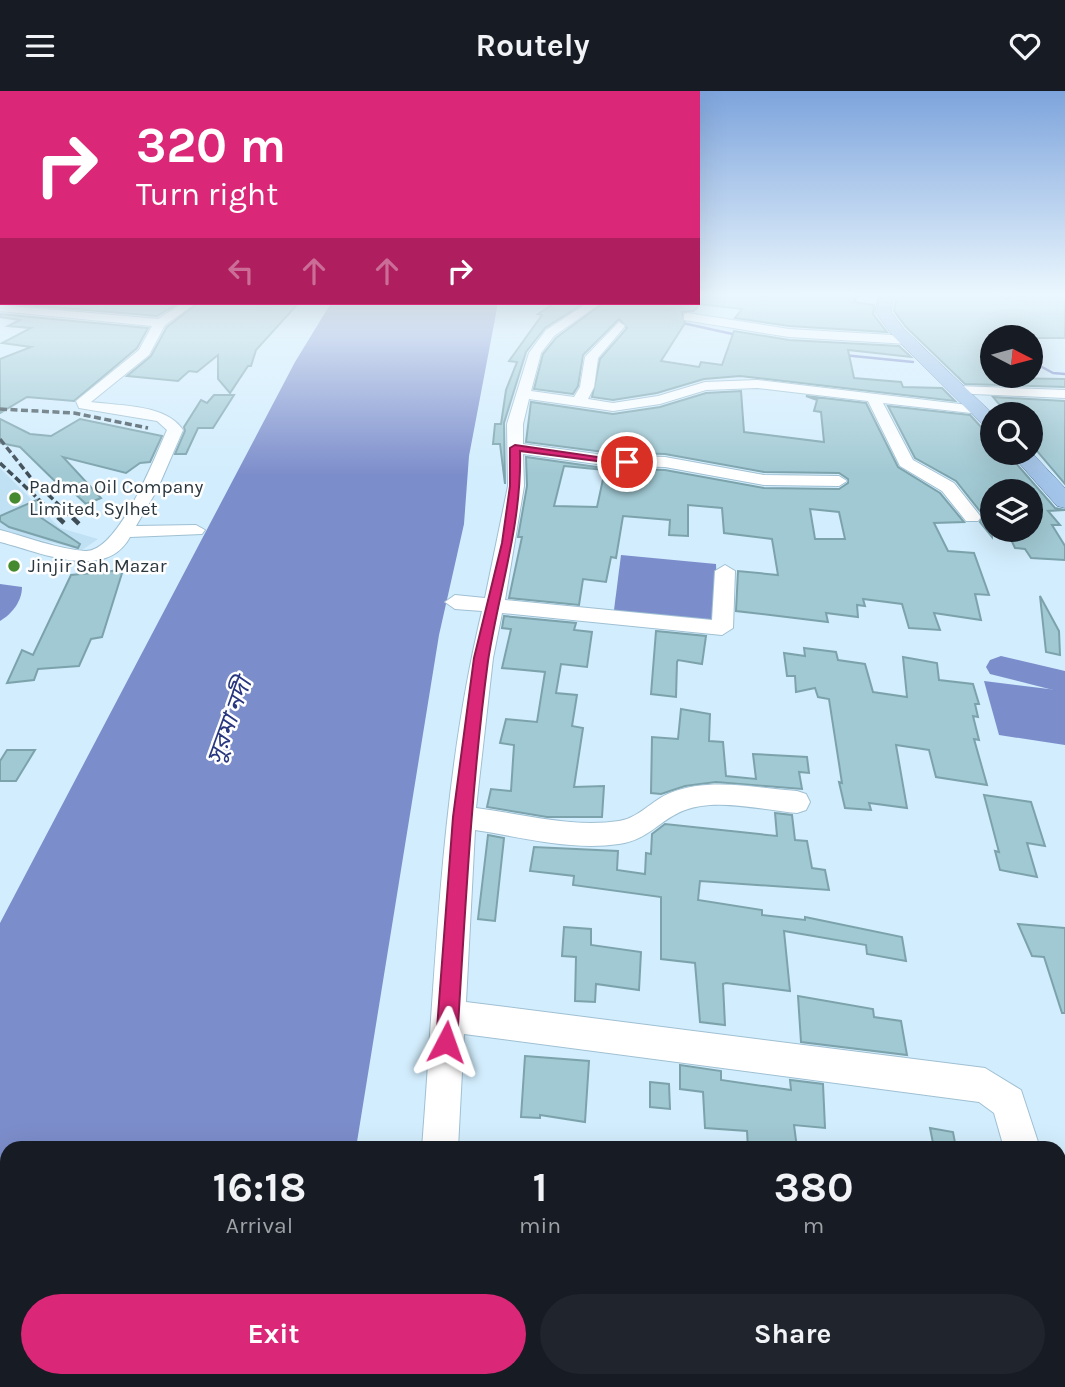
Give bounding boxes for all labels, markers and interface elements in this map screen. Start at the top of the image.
icon: menu [21,27,59,65]
text: Routely [475,27,590,64]
icon: heart [1006,27,1044,65]
text: 320 m [136,117,286,174]
icon: right [21,119,112,210]
text: Turn right [136,176,278,213]
icon: left [222,252,260,290]
icon: ahead [295,252,333,290]
icon: ahead [368,252,406,290]
icon: right [441,252,479,290]
north arrow [980,325,1043,389]
map controls [980,325,1043,542]
button: search [980,402,1043,465]
pin [597,432,657,492]
icon: arrive [608,443,646,481]
place label: Padma Oil Company Limited, Sylhet [29,476,204,520]
button: layers [980,479,1043,542]
marker: Padma Oil Company Limited, Sylhet [7,490,23,506]
place label: Jinjir Sah Mazar [28,555,167,577]
marker: Jinjir Sah Mazar [6,558,22,574]
water label: সুরমা নদী [201,670,259,768]
position arrow [409,1005,483,1079]
text: 16:18 [212,1162,306,1212]
text: 1 [533,1162,548,1212]
text: 380 [774,1162,853,1212]
text: Arrival [226,1212,293,1239]
text: min [519,1212,561,1239]
text: m [803,1212,824,1239]
button: Exit [21,1294,526,1374]
button: Share [540,1294,1045,1374]

